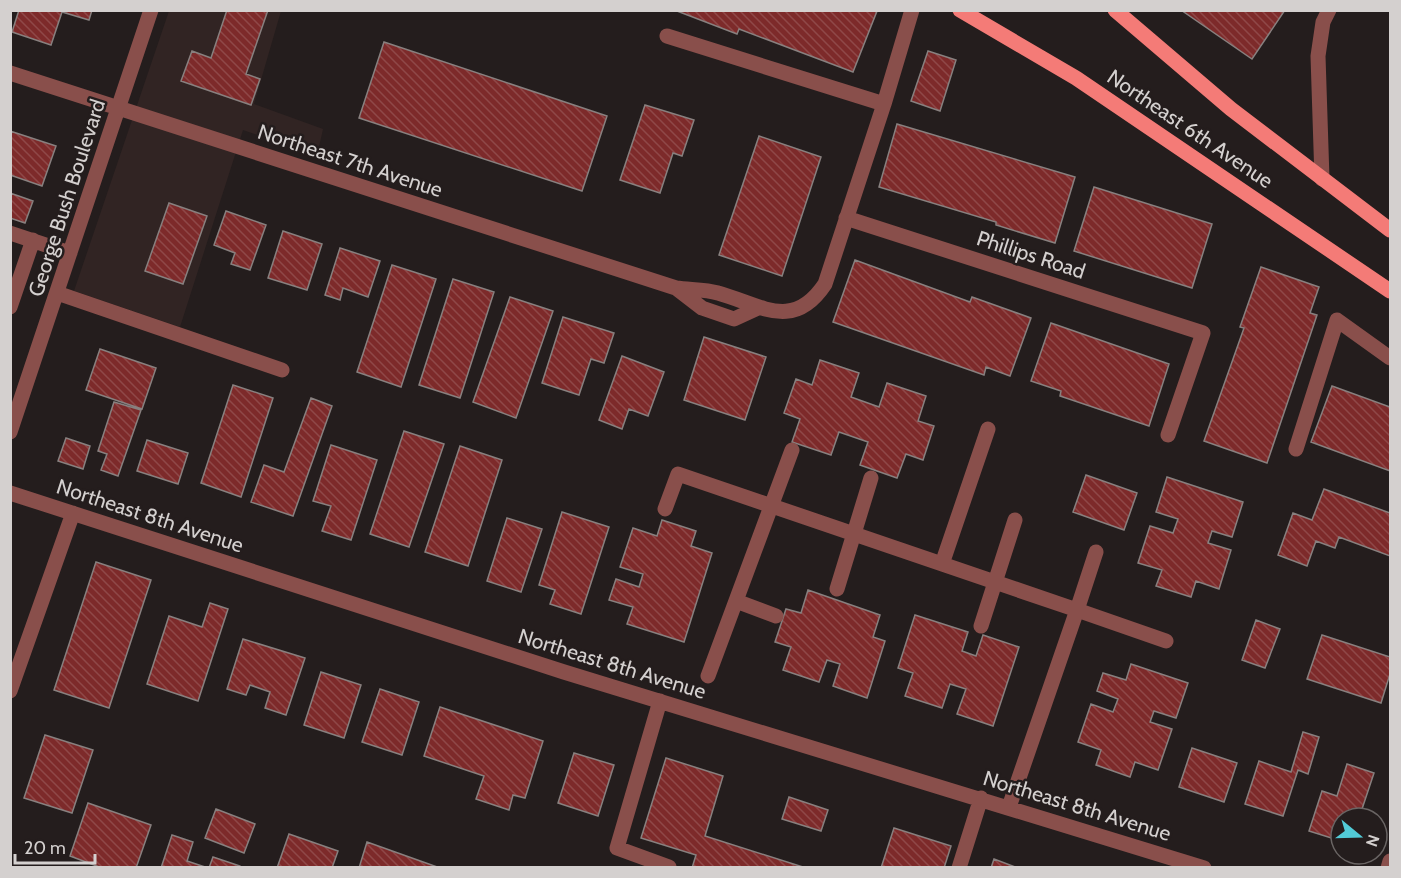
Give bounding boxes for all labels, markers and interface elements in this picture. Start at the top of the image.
street label: Northeast 6th Avenue [1103,64,1278,193]
street label: George Bush Boulevard [23,96,110,300]
street label: Northeast 7th Avenue [255,119,446,202]
street label: Phillips Road [974,225,1089,284]
street label: Northeast 8th Avenue [54,474,247,558]
street label: Northeast 8th Avenue [515,623,709,704]
street label: Northeast 8th Avenue [980,765,1174,846]
north arrow [1329,806,1389,866]
scale bar [15,827,94,865]
text: N [1362,832,1384,849]
text: 20 m [24,837,66,859]

